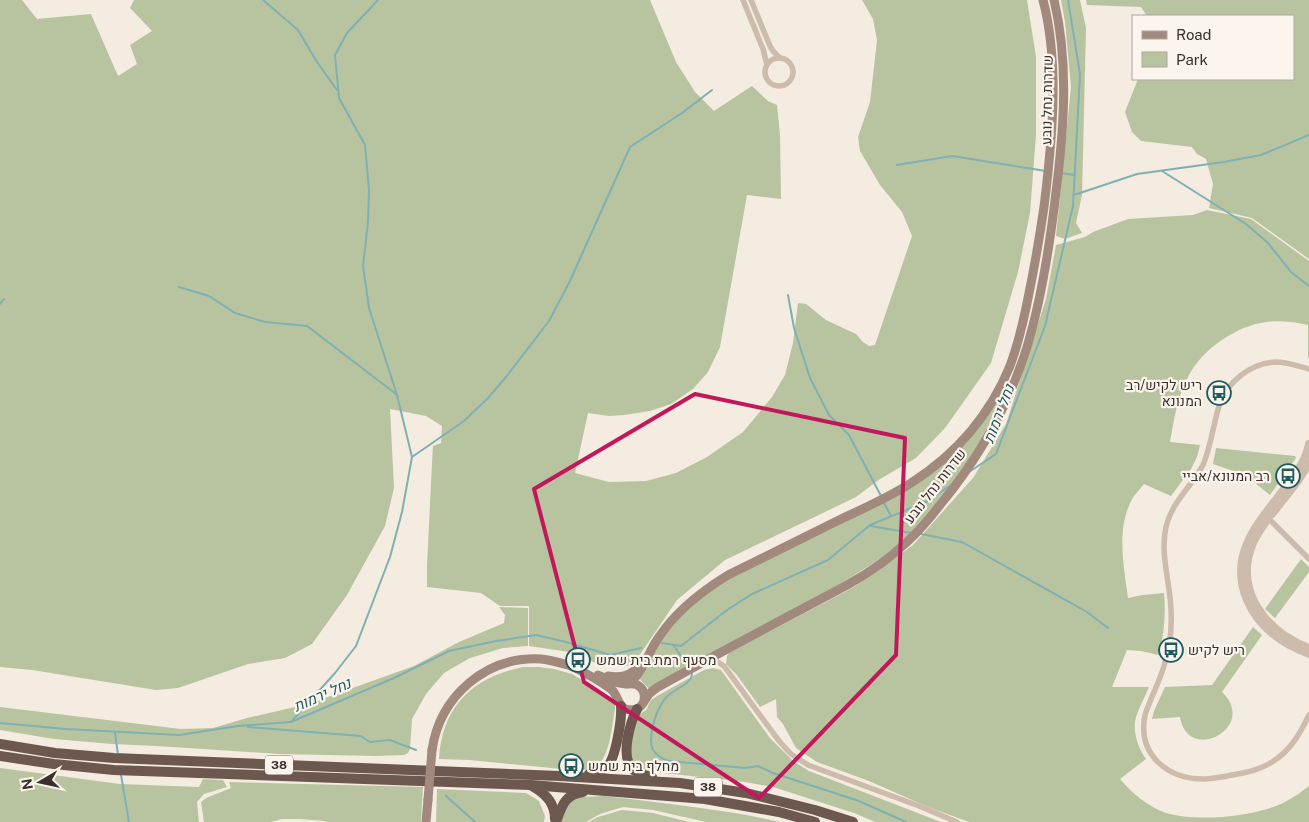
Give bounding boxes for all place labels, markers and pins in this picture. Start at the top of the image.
place label: ריש לקיש/רב המנונא [1126,377,1202,409]
bus stop icon: ריש לקיש/רב המנונא [1206,380,1232,406]
bus stop icon: רב המנונא/אביי [1275,463,1301,489]
place label: רב המנונא/אביי [1182,468,1270,484]
bus stop icon: ריש לקיש [1158,637,1184,663]
place label: ריש לקיש [1188,642,1245,658]
bus stop icon: מסעף רמת בית שמש [565,647,591,673]
place label: מסעף רמת בית שמש [596,652,716,668]
bus stop icon: מחלף בית שמש [558,753,584,779]
place label: מחלף בית שמש [588,758,679,774]

